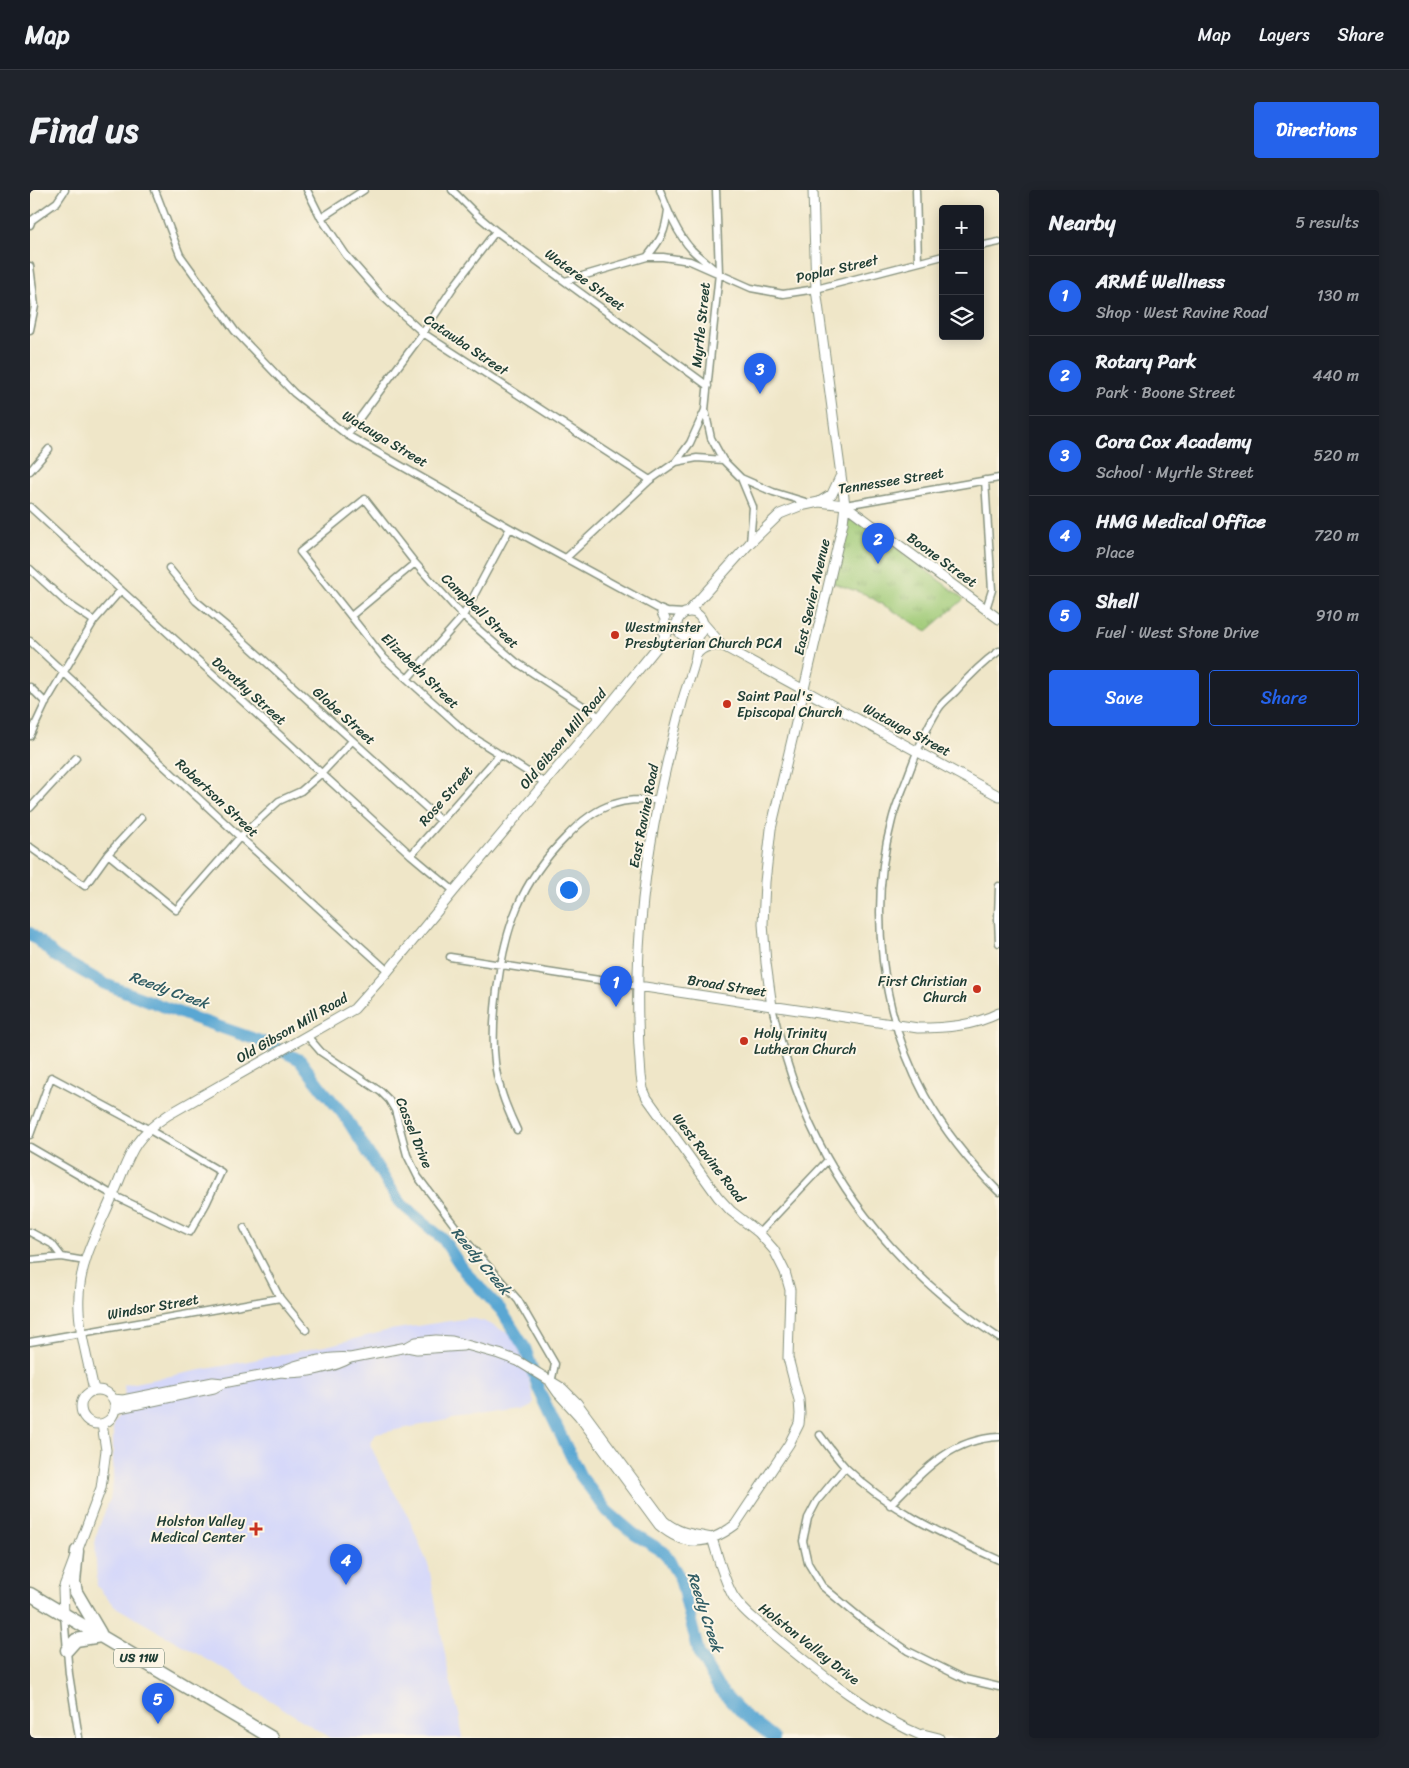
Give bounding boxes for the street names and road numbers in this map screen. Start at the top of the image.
street label: Wateree Street [539,242,631,318]
street label: Poplar Street [793,247,882,291]
street label: Myrtle Street [684,281,718,369]
street label: Catawba Street [419,307,514,383]
street label: Watauga Street [337,403,433,475]
street label: Tennessee Street [836,460,946,502]
street label: Boone Street [901,526,983,594]
street label: East Sevier Avenue [786,536,838,658]
street label: Campbell Street [435,567,525,655]
street label: Elizabeth Street [375,627,465,715]
street label: Dorothy Street [206,650,292,732]
street label: Globe Street [307,680,381,752]
street label: Old Gibson Mill Road [513,682,614,795]
street label: Watauga Street [859,696,955,764]
street label: Robertson Street [169,752,265,844]
street label: Rose Street [412,760,480,832]
street label: East Ravine Road [622,760,667,870]
street label: Broad Street [686,967,768,1005]
street label: Old Gibson Mill Road [231,985,354,1070]
street label: Cassel Drive [388,1093,440,1173]
street label: West Ravine Road [666,1108,753,1210]
street label: Windsor Street [105,1287,201,1327]
street label: Holston Valley Drive [753,1596,865,1692]
road number: US 11W [114,1649,164,1668]

